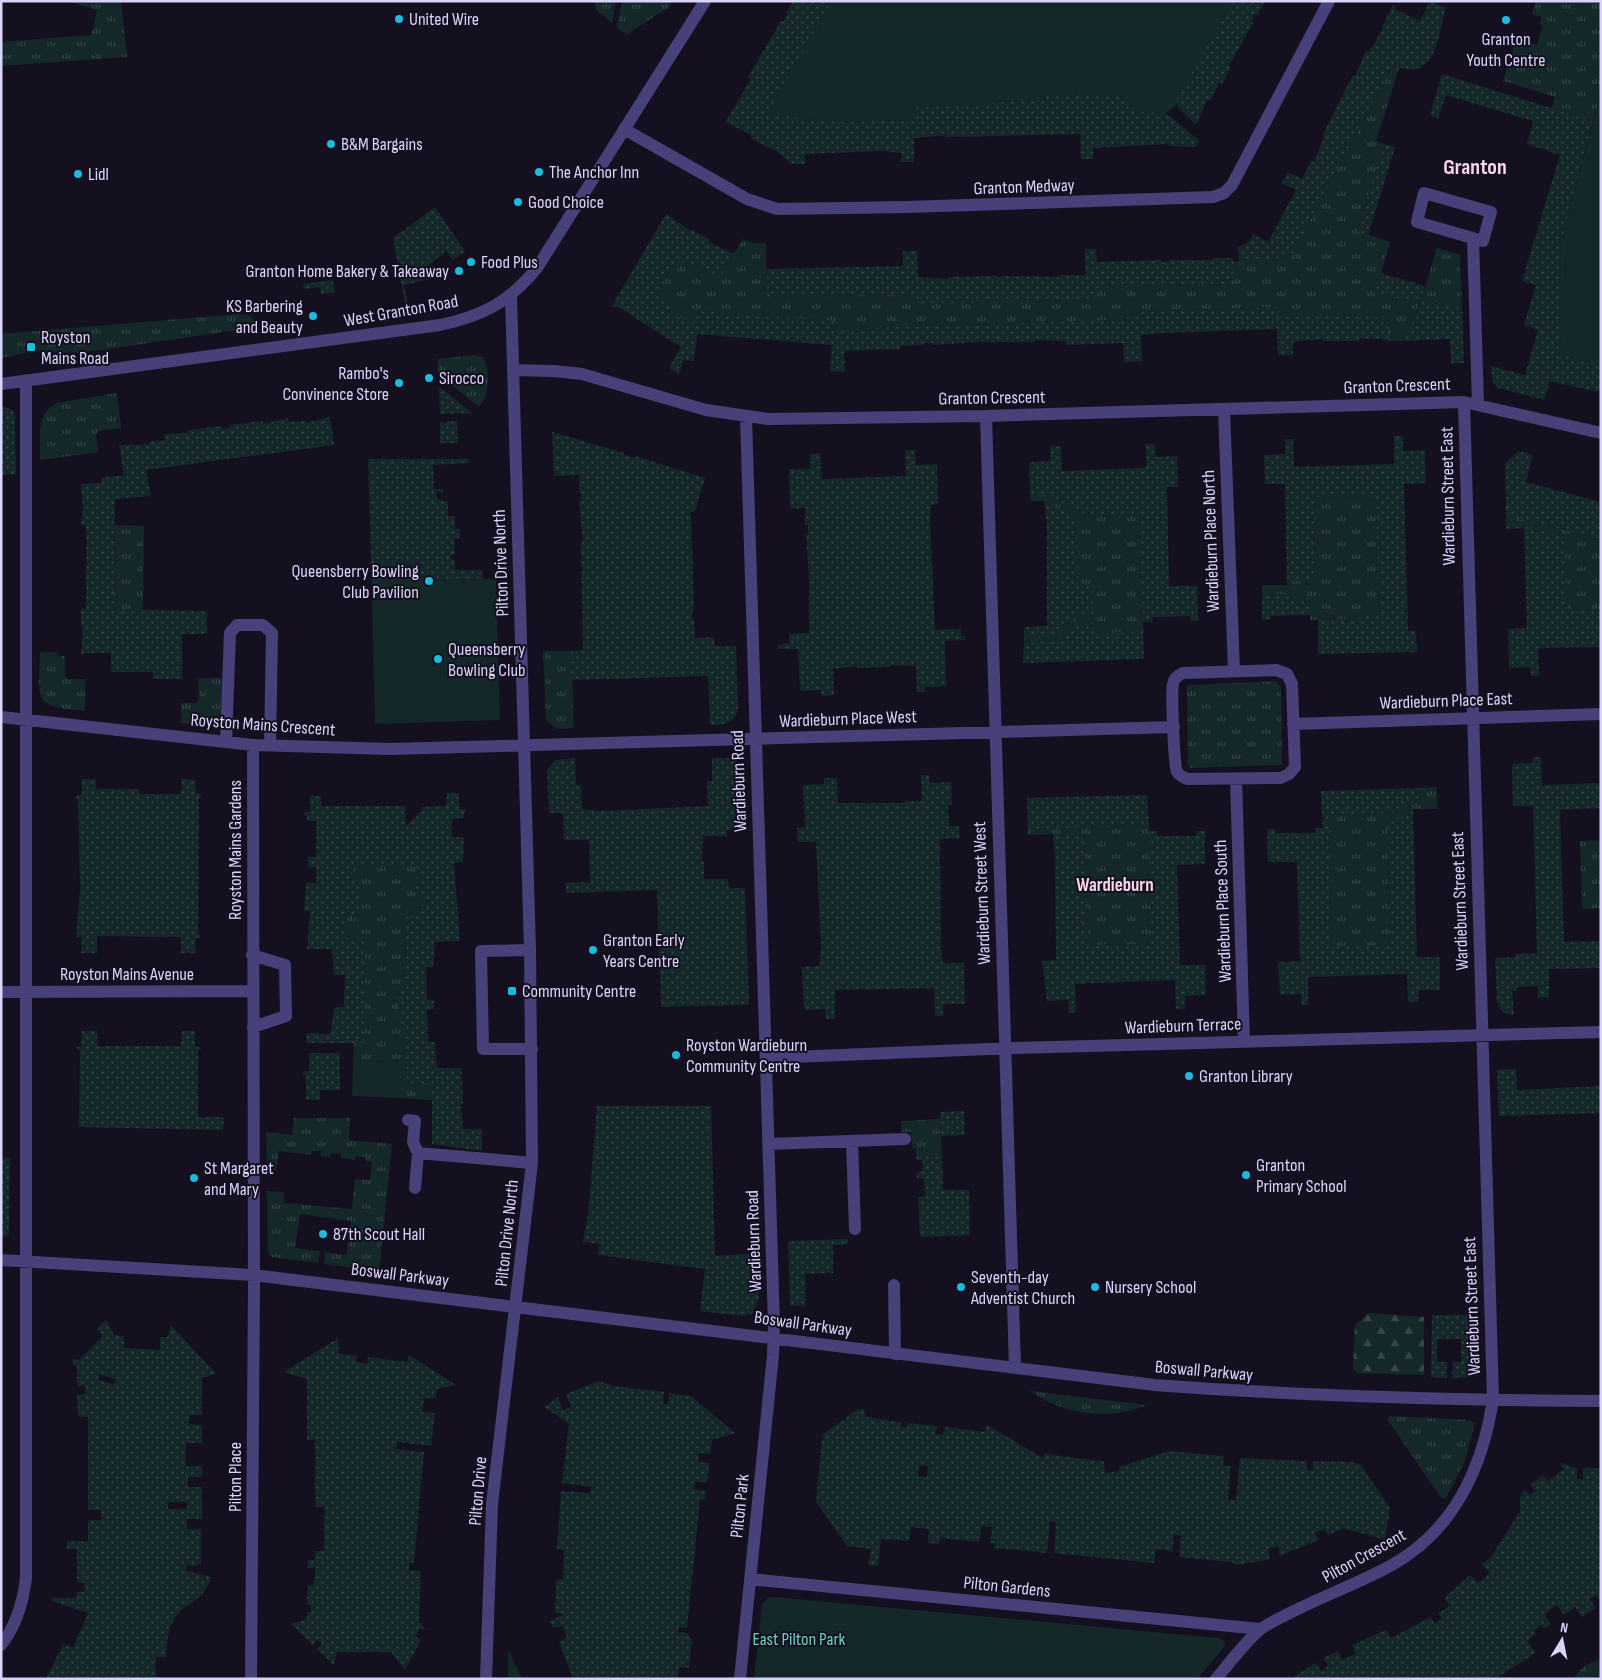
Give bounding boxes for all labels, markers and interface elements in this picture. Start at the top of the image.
place label: United Wire [409,9,479,30]
marker: United Wire [393,13,405,25]
marker: Granton Youth Centre [1500,14,1512,26]
place label: Granton Youth Centre [1467,29,1545,71]
place label: B&M Bargains [341,134,423,155]
marker: B&M Bargains [325,138,337,150]
district label: Granton [1443,154,1507,181]
place label: The Anchor Inn [549,162,639,183]
place label: Lidl [88,164,109,185]
marker: The Anchor Inn [533,166,545,178]
marker: Lidl [72,168,84,180]
street label: Granton Medway [973,175,1075,199]
place label: Good Choice [528,192,604,213]
marker: Good Choice [512,196,524,208]
place label: Food Plus [481,252,538,273]
marker: Food Plus [465,256,477,268]
place label: Granton Home Bakery & Takeaway [245,261,449,282]
marker: Granton Home Bakery & Takeaway [453,265,465,277]
street label: West Granton Road [342,291,460,331]
place label: KS Barbering and Beauty [226,296,303,338]
marker: KS Barbering and Beauty [307,310,319,322]
place label: Royston Mains Road [41,327,109,369]
marker: Royston Mains Road [25,341,37,353]
place label: Rambo's Convinence Store [282,363,389,405]
place label: Sirocco [439,368,484,389]
marker: Sirocco [423,372,435,384]
street label: Granton Crescent [1343,374,1451,398]
marker: Rambo's Convinence Store [393,377,405,389]
street label: Granton Crescent [938,387,1046,409]
street label: Wardieburn Street East [1436,426,1460,566]
street label: Wardieburn Place North [1198,470,1224,612]
street label: Pilton Drive North [489,509,513,617]
place label: Queensberry Bowling Club Pavilion [292,561,419,603]
marker: Queensberry Bowling Club Pavilion [423,575,435,587]
place label: Queensberry Bowling Club [448,639,525,681]
marker: Queensberry Bowling Club [432,653,444,665]
street label: Wardieburn Place East [1379,688,1513,714]
street label: Wardieburn Place West [779,706,918,732]
street label: Royston Mains Crescent [190,709,337,741]
street label: Wardieburn Road [727,730,751,832]
street label: Royston Mains Gardens [225,780,246,920]
street label: Wardieburn Street West [969,821,995,965]
street label: Wardieburn Street East [1447,831,1473,971]
street label: Wardieburn Place South [1210,839,1236,983]
district label: Wardieburn [1076,874,1154,897]
place label: Granton Early Years Centre [603,930,685,972]
marker: Granton Early Years Centre [587,944,599,956]
street label: Royston Mains Avenue [60,964,194,985]
place label: Community Centre [522,981,636,1002]
marker: Community Centre [506,985,518,997]
street label: Wardieburn Terrace [1124,1013,1242,1039]
place label: Royston Wardieburn Community Centre [686,1035,807,1077]
marker: Royston Wardieburn Community Centre [670,1049,682,1061]
place label: Granton Library [1199,1066,1293,1087]
marker: Granton Library [1183,1070,1195,1082]
place label: Granton Primary School [1256,1155,1347,1197]
place label: St Margaret and Mary [204,1158,274,1200]
marker: Granton Primary School [1240,1169,1252,1181]
marker: St Margaret and Mary [188,1172,200,1184]
street label: Pilton Drive North [491,1179,523,1287]
street label: Wardieburn Road [742,1190,766,1292]
place label: 87th Scout Hall [333,1224,425,1245]
marker: 87th Scout Hall [317,1228,329,1240]
street label: Wardieburn Street East [1459,1236,1485,1376]
street label: Boswall Parkway [350,1259,450,1291]
place label: Seventh-day Adventist Church [970,1267,1075,1309]
place label: Nursery School [1105,1277,1196,1298]
marker: Seventh-day Adventist Church [955,1281,967,1293]
marker: Nursery School [1089,1281,1101,1293]
street label: Boswall Parkway [753,1307,853,1341]
street label: Boswall Parkway [1154,1356,1254,1386]
street label: Pilton Place [225,1442,246,1512]
street label: Pilton Drive [465,1456,491,1526]
street label: Pilton Park [726,1473,754,1539]
street label: Pilton Crescent [1318,1524,1410,1588]
street label: Pilton Gardens [962,1572,1052,1602]
north arrow [1537,1615,1587,1665]
text: N [1559,1619,1569,1637]
park label: East Pilton Park [753,1629,846,1650]

